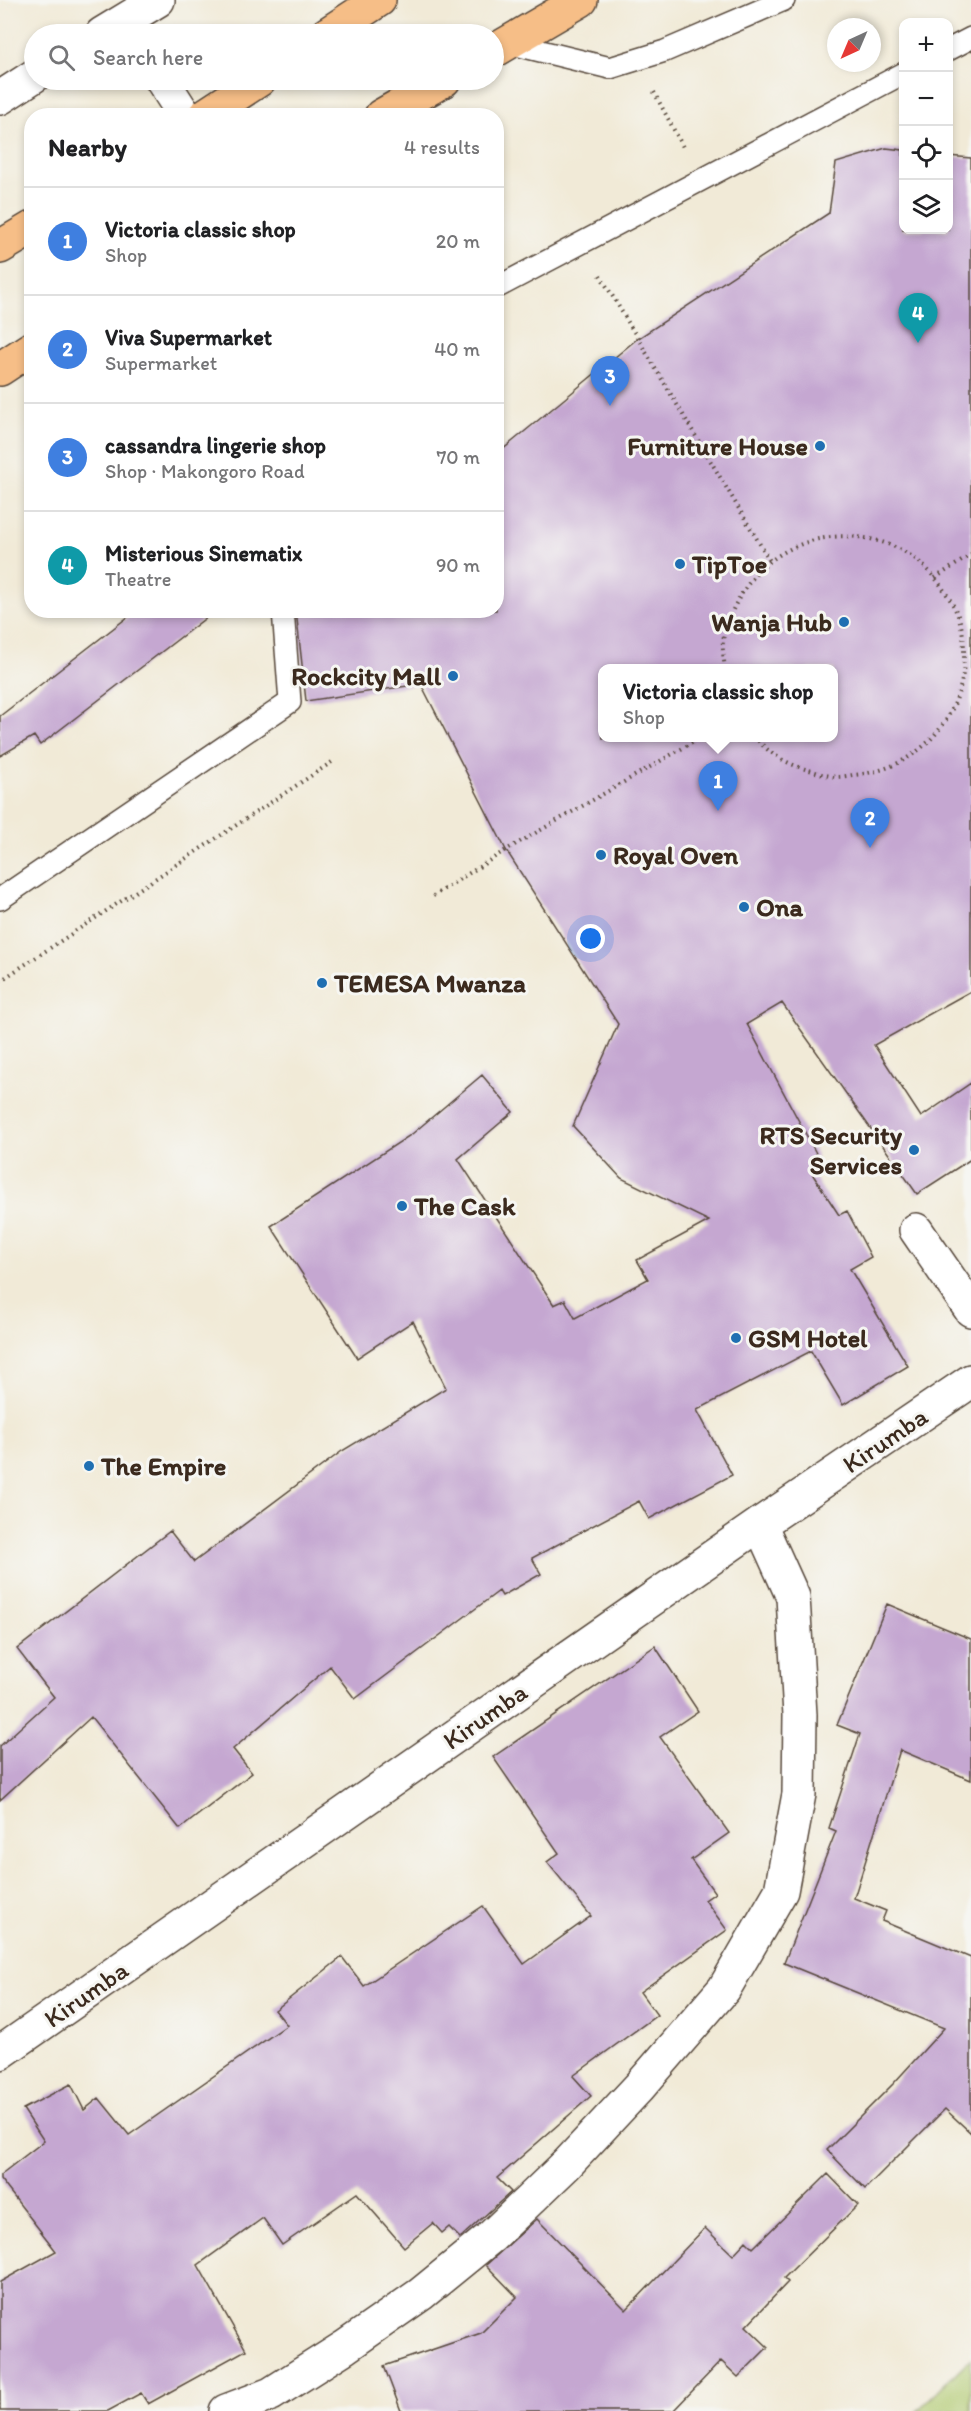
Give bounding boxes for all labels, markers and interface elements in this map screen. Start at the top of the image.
north arrow [827,18,881,72]
map controls [899,18,953,234]
button: + [899,18,953,72]
search box [24,24,504,90]
icon: search [45,41,78,74]
text: Search here [93,44,203,71]
button: − [899,72,953,126]
button: locate [899,126,953,180]
text: Nearby [48,131,127,163]
text: 4 results [404,135,480,159]
button: layers [899,180,953,234]
text: Victoria classic shop [105,216,296,243]
text: 1 [63,229,72,253]
text: 20 m [436,229,480,253]
text: Shop [105,243,147,267]
pin: 4 [898,294,938,343]
text: Viva Supermarket [105,324,272,351]
text: 2 [62,337,73,361]
text: 40 m [434,337,480,361]
text: Supermarket [105,351,217,375]
pin: 3 [590,356,630,406]
place label: Furniture House [627,430,808,462]
text: cassandra lingerie shop [105,432,326,459]
marker: Furniture House [813,439,827,453]
text: 3 [62,445,73,469]
text: 70 m [436,445,480,469]
text: Shop · Makongoro Road [105,459,305,483]
text: Misterious Sinematix [105,540,303,567]
place label: TipToe [691,548,767,580]
text: 4 [61,553,74,577]
text: 90 m [436,553,480,577]
marker: TipToe [673,557,687,571]
text: Theatre [105,567,171,591]
place label: Wanja Hub [711,606,832,638]
marker: Wanja Hub [837,615,851,629]
place label: Rockcity Mall [291,660,442,692]
popup [598,664,838,742]
marker: Rockcity Mall [446,669,460,683]
text: Victoria classic shop [623,678,813,705]
text: Shop [623,705,665,729]
pin: 1 [698,762,738,811]
pin: 2 [850,798,890,848]
place label: Royal Oven [613,839,738,871]
marker: Royal Oven [594,848,608,862]
place label: Ona [756,891,804,923]
marker: Ona [737,900,751,914]
your location [576,924,605,953]
place label: TEMESA Mwanza [333,967,526,999]
marker: TEMESA Mwanza [315,976,329,990]
place label: RTS Security Services [759,1119,903,1181]
marker: RTS Security Services [907,1143,921,1157]
place label: The Cask [413,1190,516,1222]
marker: The Cask [395,1199,409,1213]
place label: GSM Hotel [748,1322,868,1354]
marker: GSM Hotel [729,1331,743,1345]
street label: Kirumba [836,1400,934,1480]
place label: The Empire [100,1450,226,1482]
marker: The Empire [82,1459,96,1473]
street label: Kirumba [437,1675,534,1757]
street label: Kirumba [38,1953,135,2035]

